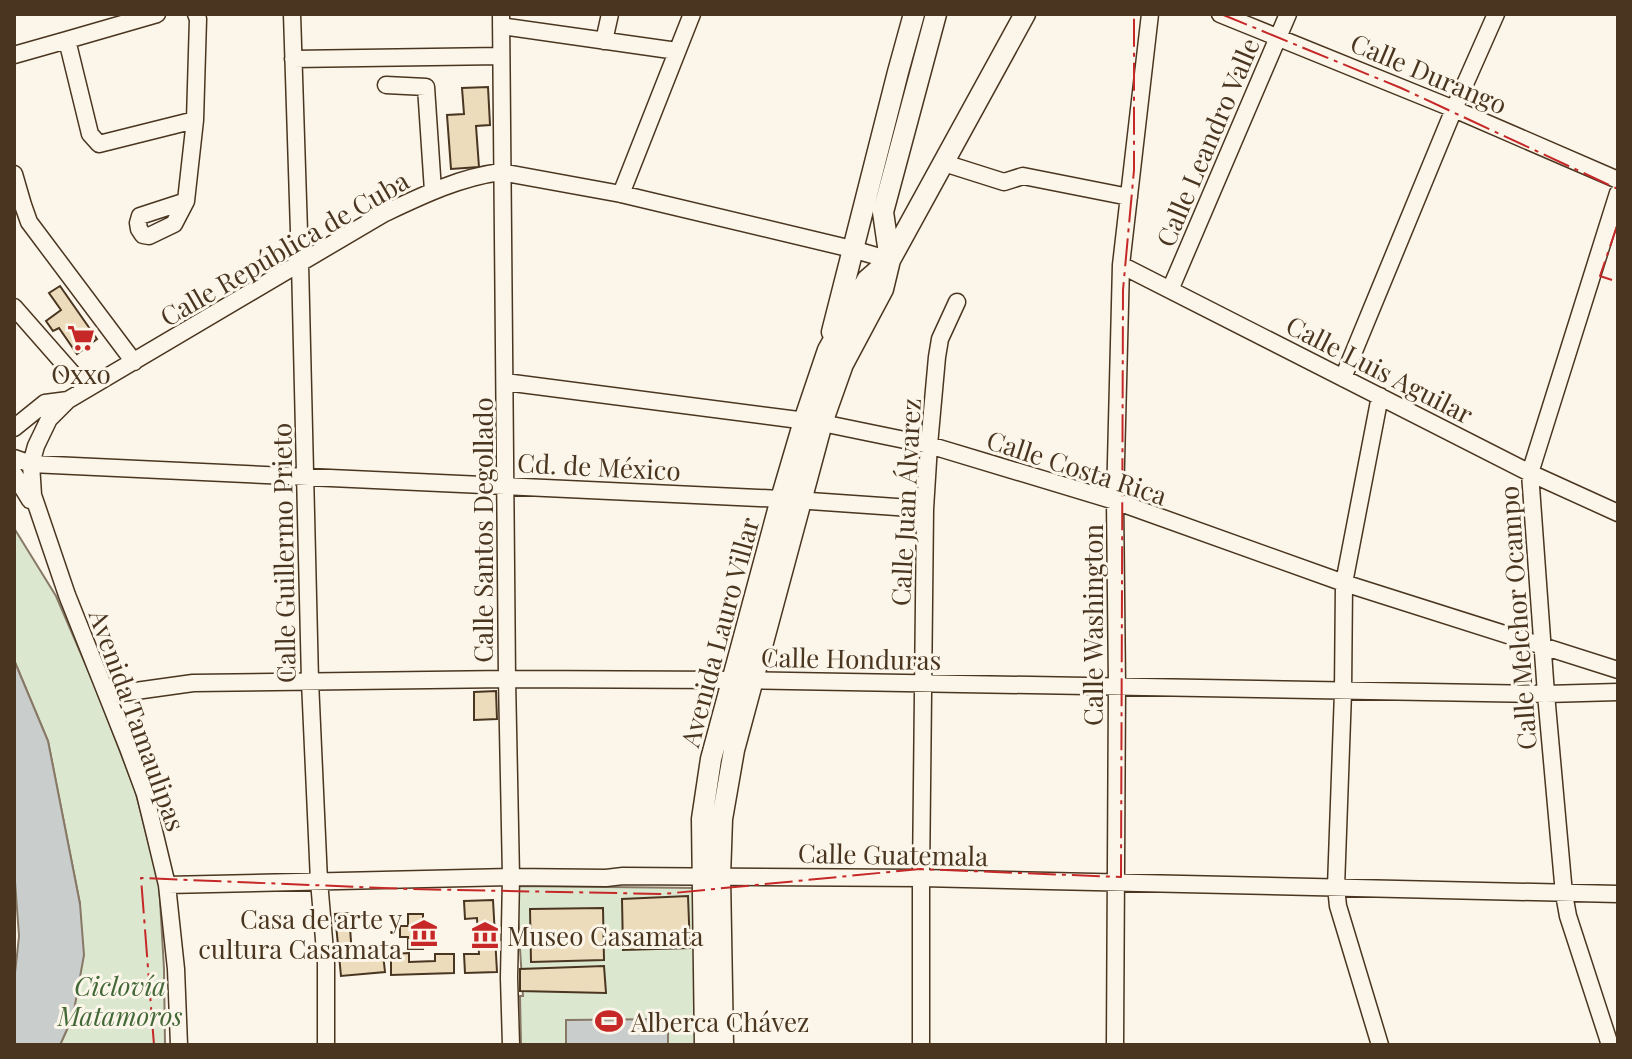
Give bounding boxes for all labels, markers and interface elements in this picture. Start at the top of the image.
street label: Calle Durango [1346,24,1512,122]
street label: Calle Leandro Valle [1147,32,1267,252]
street label: Calle República de Cuba [153,162,415,334]
street label: Calle Luis Aguilar [1281,307,1480,431]
supermarket icon: Oxxo [66,323,96,353]
place label: Oxxo [51,356,111,391]
street label: Calle Santos Degollado [465,397,500,663]
street label: Calle Juan Álvarez [882,397,928,607]
street label: Calle Costa Rica [983,421,1171,513]
street label: Calle Guillermo Prieto [263,423,303,683]
street label: Cd. de México [516,444,682,488]
street label: Calle Melchor Ocampo [1490,485,1544,751]
street label: Avenida Lauro Villar [671,513,767,752]
street label: Calle Washington [1075,524,1110,726]
street label: Avenida Tamaulipas [81,603,194,836]
street label: Calle Honduras [760,639,942,677]
street label: Calle Guatemala [798,835,988,873]
place label: Casa de arte y cultura Casamata [198,901,402,966]
museum icon: Casa de arte y cultura Casamata [409,918,439,948]
place label: Museo Casamata [507,918,704,953]
museum icon: Museo Casamata [470,920,500,950]
park label: Ciclovía Matamoros [57,968,182,1033]
place label: Alberca Chávez [630,1004,809,1039]
sports icon: Alberca Chávez [594,1006,624,1036]

